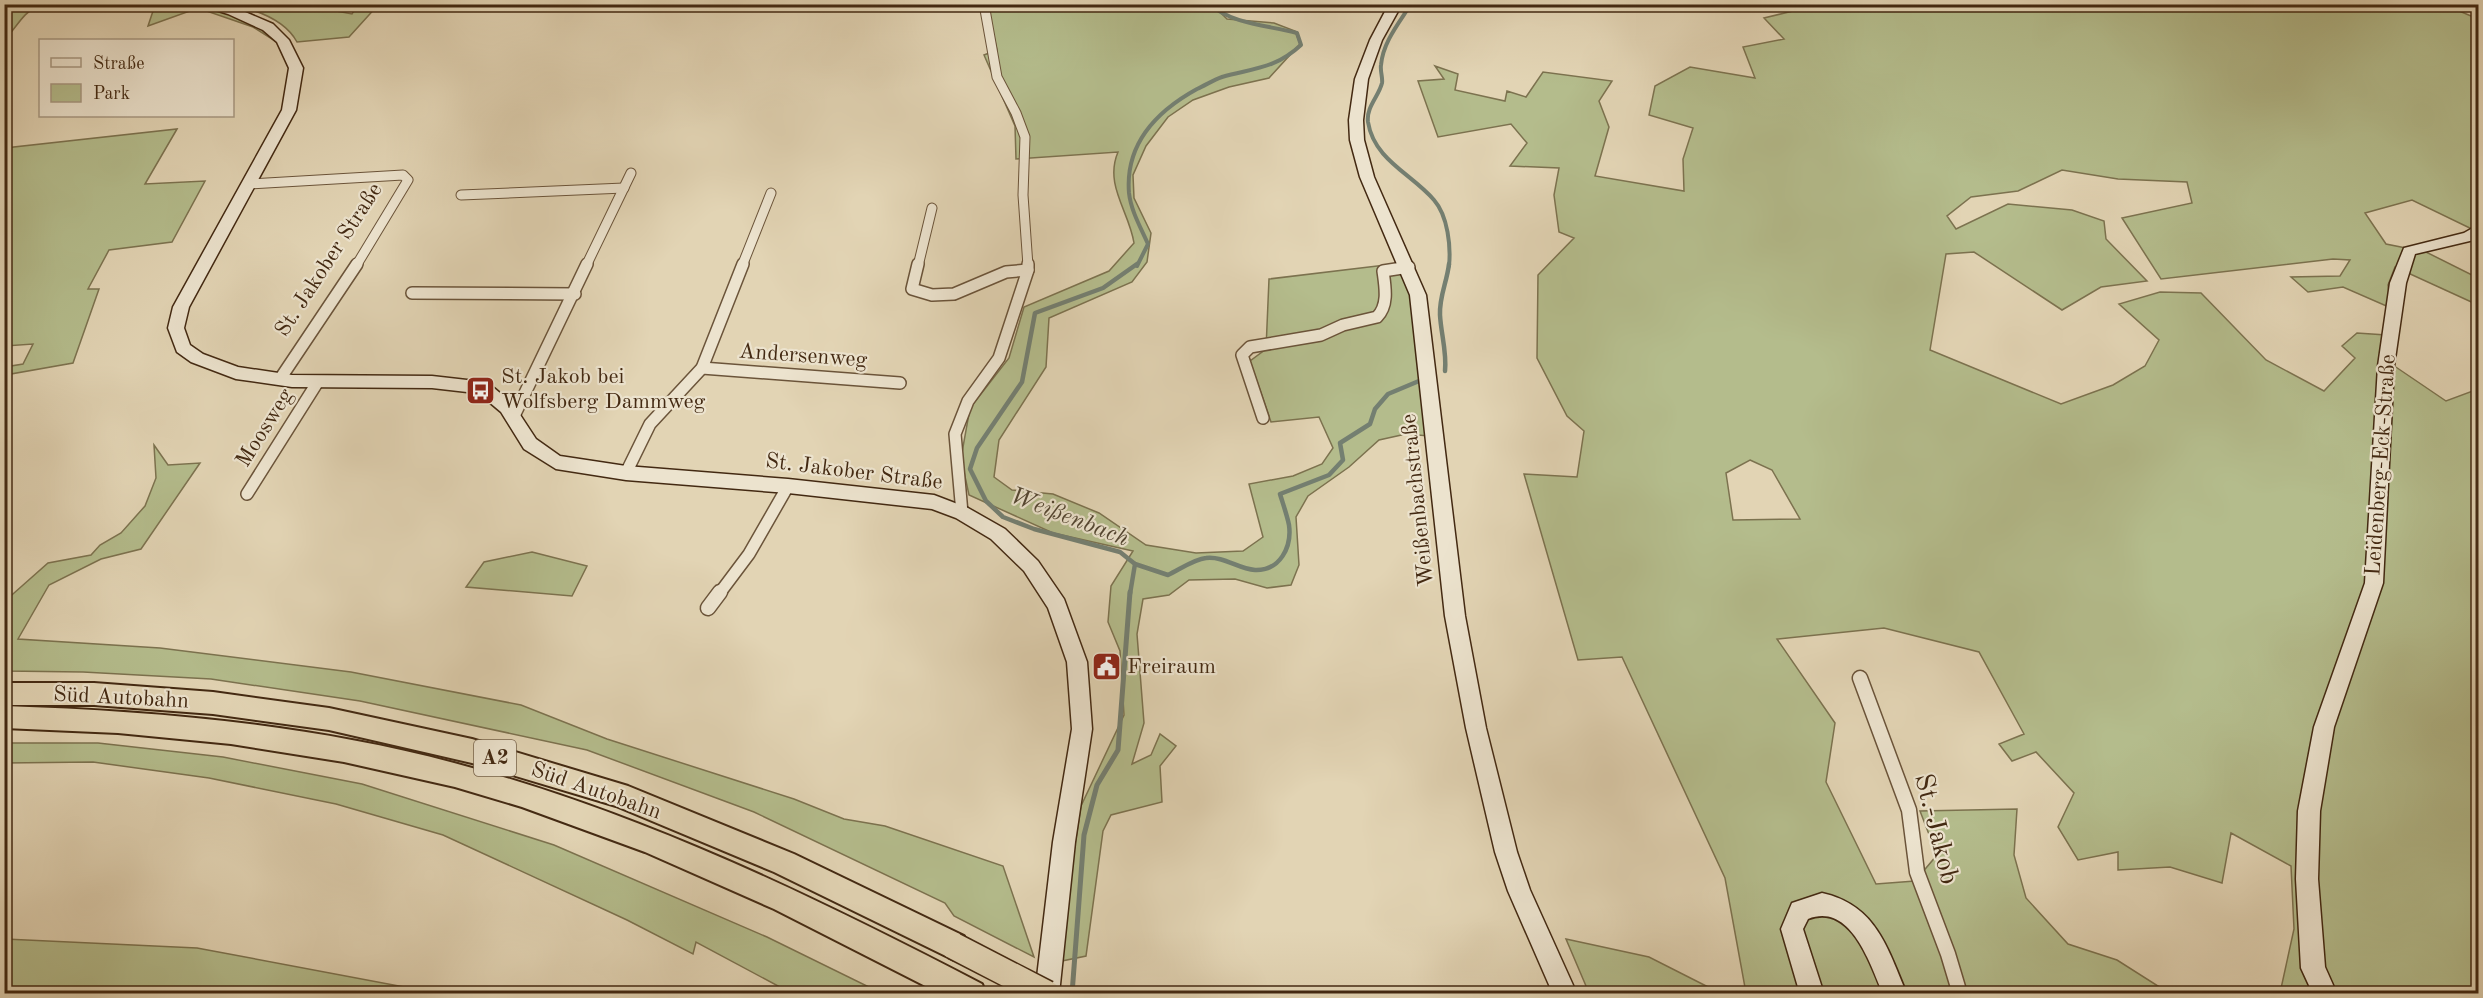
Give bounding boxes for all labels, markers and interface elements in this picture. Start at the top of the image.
legend [39,39,234,117]
text: Straße [93,55,144,73]
text: Park [93,85,130,103]
street label: St. Jakober Straße [271,179,387,341]
street label: Andersenweg [738,341,868,371]
street label: Leidenberg-Eck-Straße [2362,354,2400,576]
place label: St. Jakob bei Wolfsberg Dammweg [501,366,706,413]
bus stop icon: St. Jakob bei Wolfsberg Dammweg [464,374,496,406]
street label: Moosweg [232,385,298,471]
street label: Weißenbachstraße [1398,413,1438,587]
street label: St. Jakober Straße [764,450,944,494]
water label: Weißenbach [1006,484,1132,552]
public building icon: Freiraum [1090,651,1122,683]
place label: Freiraum [1127,656,1216,678]
street label: Süd Autobahn [52,683,190,713]
road number: A2 [474,740,516,776]
street label: Süd Autobahn [528,758,664,824]
street label: St.-Jakob [1909,771,1963,887]

